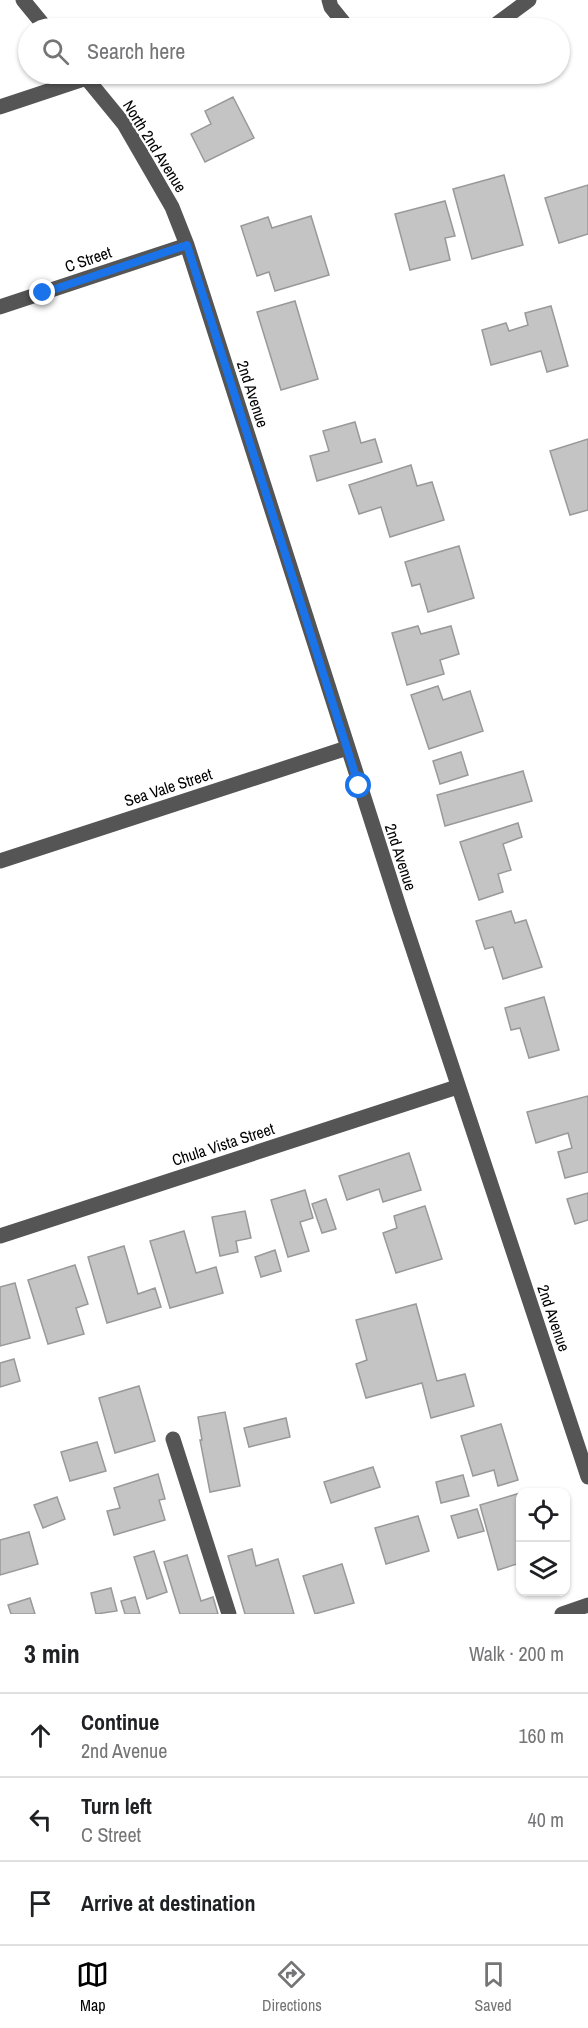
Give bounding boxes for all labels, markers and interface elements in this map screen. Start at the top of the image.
search box [18,18,570,84]
icon: search [39,35,72,68]
text: Search here [87,36,185,66]
street label: North 2nd Avenue [118,96,192,196]
street label: C Street [62,241,115,277]
route end [29,279,55,305]
street label: 2nd Avenue [232,358,274,430]
street label: Sea Vale Street [121,762,215,812]
route start [345,772,371,798]
street label: 2nd Avenue [380,821,422,893]
street label: Chula Vista Street [169,1117,277,1171]
street label: 2nd Avenue [532,1282,576,1354]
map controls [516,1488,570,1596]
button: locate [516,1488,570,1542]
button: layers [516,1542,570,1596]
text: 3 min [24,1636,80,1671]
text: Walk · 200 m [469,1640,564,1667]
text: Continue [81,1707,159,1737]
icon: ahead [24,1719,57,1752]
text: 160 m [518,1722,564,1749]
text: 2nd Avenue [81,1737,167,1764]
text: Turn left [81,1791,152,1821]
icon: left [24,1803,57,1836]
text: 40 m [528,1806,564,1833]
text: C Street [81,1821,141,1848]
icon: arrive [24,1887,57,1920]
text: Arrive at destination [81,1888,255,1918]
tab: Map [76,1958,109,2016]
tab: Directions [262,1958,322,2016]
tab: Saved [474,1958,512,2016]

